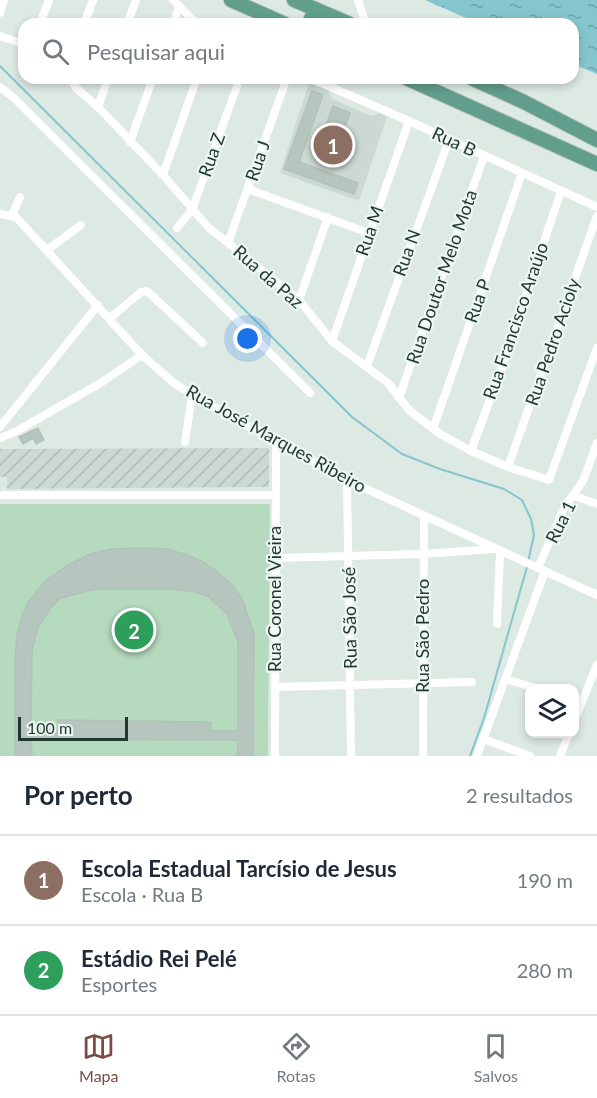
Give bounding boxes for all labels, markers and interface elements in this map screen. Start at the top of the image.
search box [18,18,579,84]
icon: search [39,35,72,68]
text: Pesquisar aqui [87,38,225,65]
street label: Rua B [429,121,480,161]
pin: 1 [314,122,352,168]
street label: Rua Z [193,129,229,180]
street label: Rua J [240,137,274,184]
street label: Rua Doutor Melo Mota [401,187,481,367]
street label: Rua M [350,203,388,258]
street label: Rua N [387,226,425,279]
street label: Rua Francisco Araújo [478,239,552,402]
street label: Rua da Paz [229,240,308,313]
street label: Rua Pedro Acioly [520,274,584,408]
street label: Rua P [459,275,495,326]
your location [233,324,262,353]
street label: Rua José Marques Ribeiro [182,379,370,497]
street label: Rua 1 [540,497,580,547]
street label: Rua Coronel Vieira [263,526,285,672]
street label: Rua São José [337,567,361,669]
street label: Rua São Pedro [411,579,433,693]
pin: 2 [114,608,154,652]
map controls [525,684,579,738]
button: layers [525,684,579,738]
scale bar [18,714,128,742]
text: 100 m [27,718,72,737]
text: Por perto [24,779,133,811]
text: 2 resultados [466,783,573,807]
text: Escola Estadual Tarcísio de Jesus [81,855,397,882]
text: 1 [38,868,49,892]
text: 190 m [517,868,573,892]
text: Escola · Rua B [81,882,203,906]
text: Estádio Rei Pelé [81,945,237,972]
text: 2 [38,958,49,982]
text: 280 m [517,958,573,982]
text: Esportes [81,972,157,996]
tab: Mapa [79,1030,119,1085]
tab: Rotas [277,1030,316,1085]
tab: Salvos [474,1030,518,1085]

